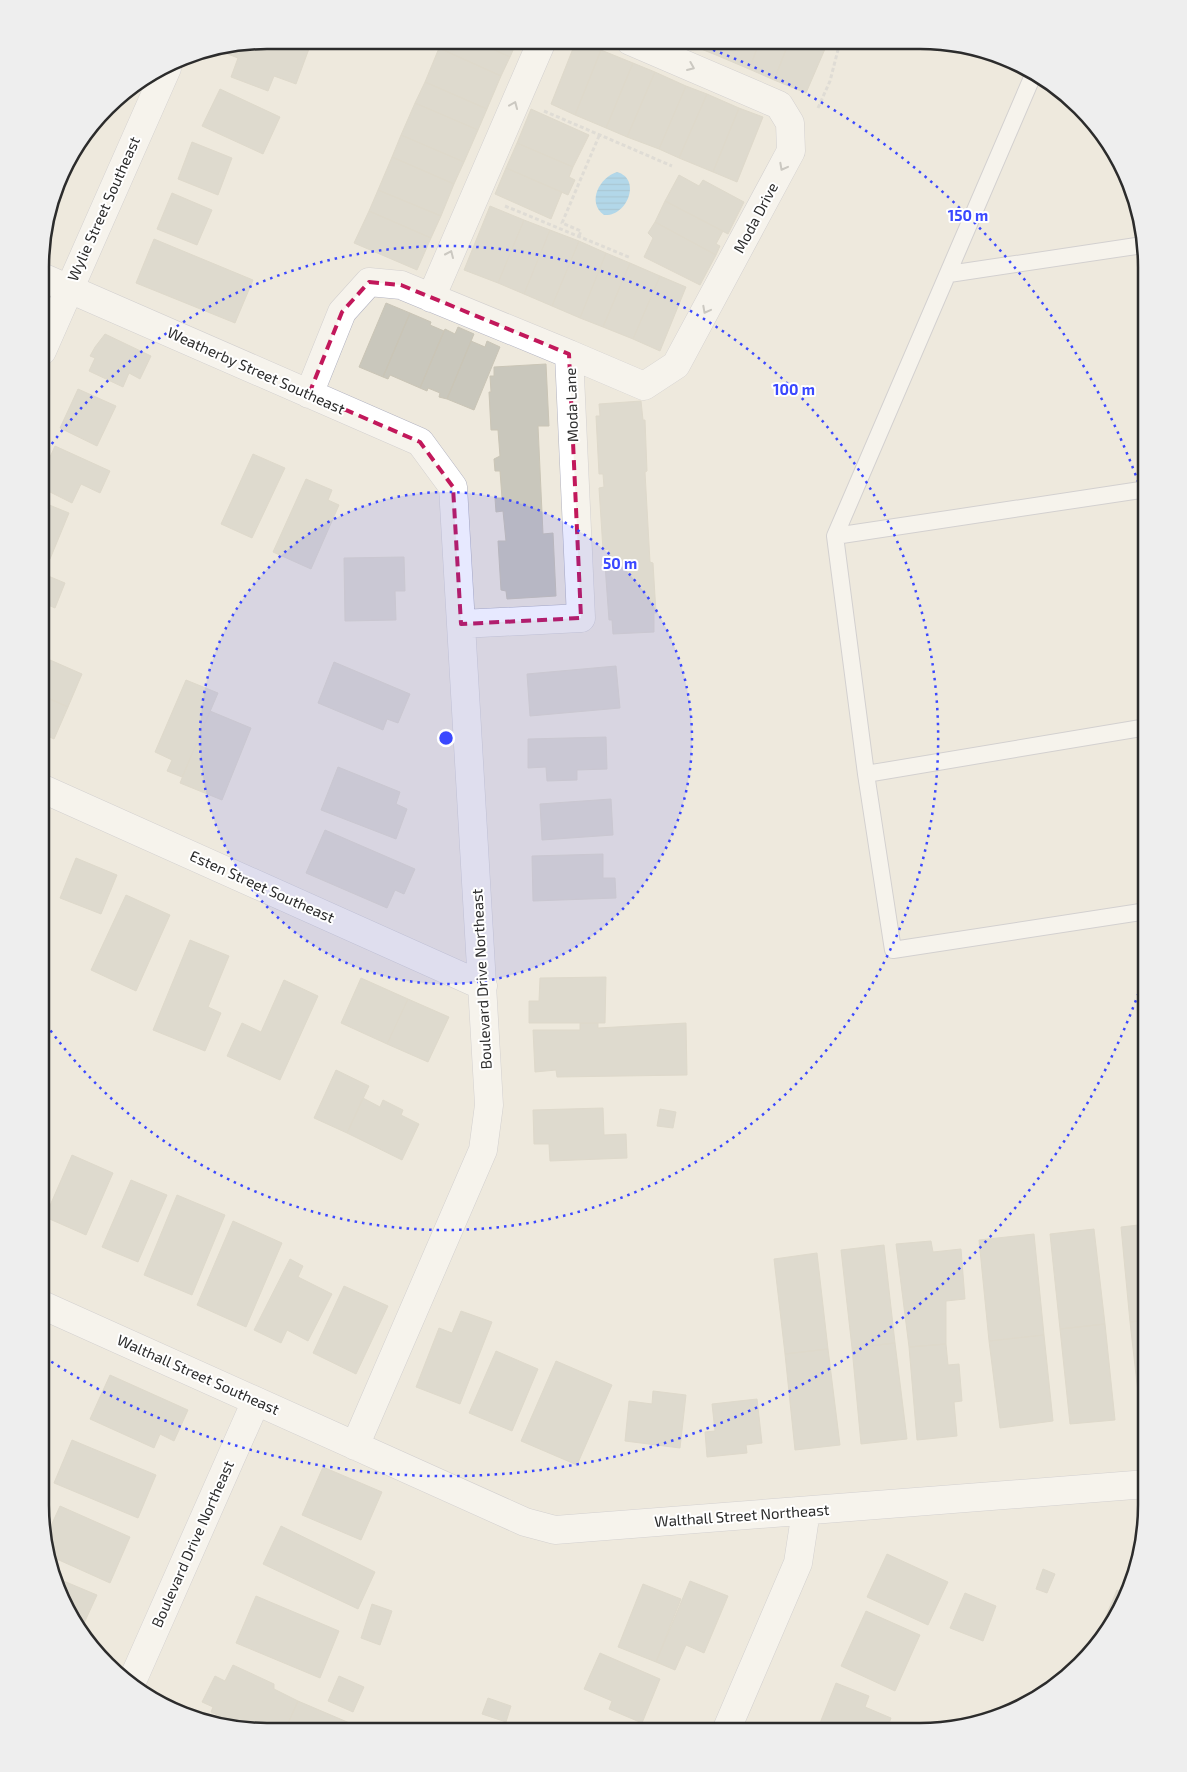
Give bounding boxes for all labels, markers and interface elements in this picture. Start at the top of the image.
one-way arrow [686,61,695,72]
one-way arrow [509,101,519,109]
street label: Wylie Street Southeast [63,133,143,284]
one-way arrow [779,161,789,170]
street label: Moda Drive [729,179,781,256]
text: 150 m [948,206,988,224]
one-way arrow [444,250,455,259]
one-way arrow [702,304,712,313]
street label: Weatherby Street Southeast [165,323,348,418]
street label: Moda Lane [561,367,581,443]
text: 100 m [773,380,815,398]
text: 50 m [603,554,637,572]
centre of rings [437,729,455,747]
street label: Esten Street Southeast [187,846,338,926]
street label: Boulevard Drive Northeast [467,888,495,1070]
street label: Walthall Street Southeast [114,1330,283,1418]
street label: Boulevard Drive Northeast [147,1457,237,1630]
street label: Walthall Street Northeast [654,1500,830,1530]

